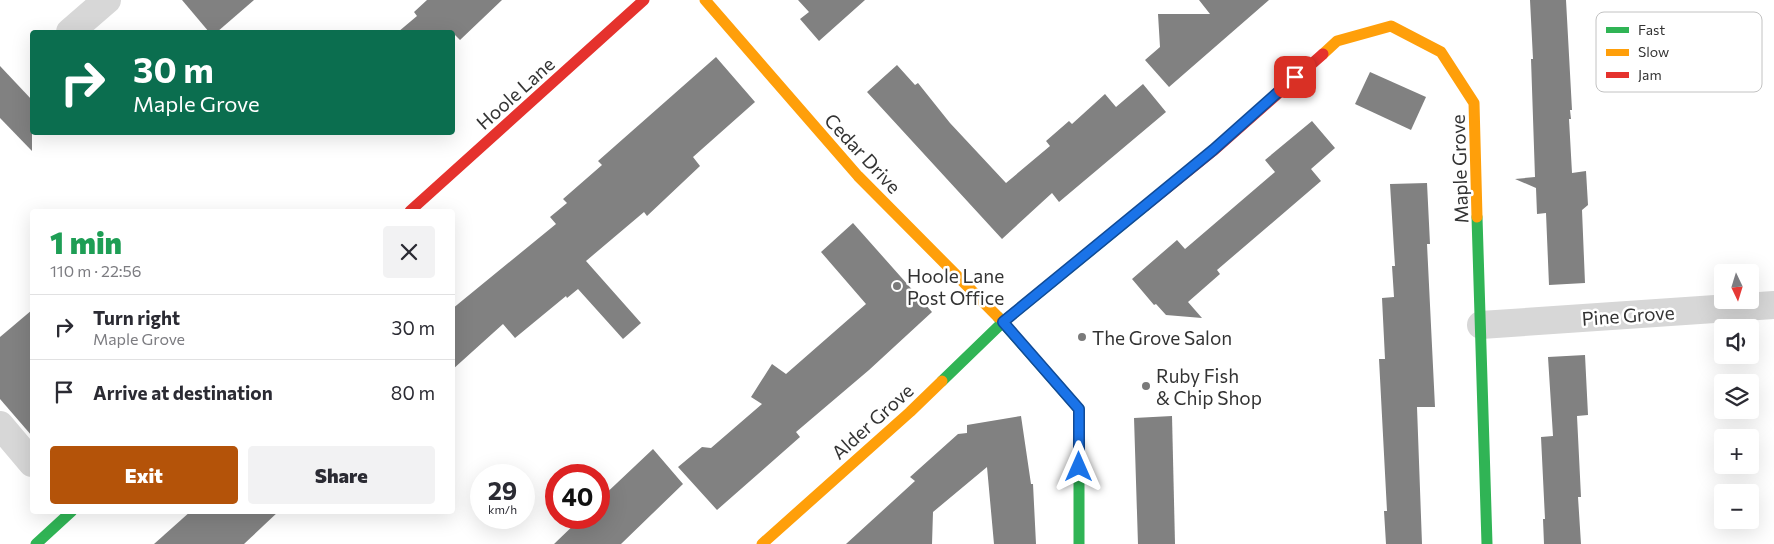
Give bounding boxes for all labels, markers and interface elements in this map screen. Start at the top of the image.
legend [1596,12,1762,92]
text: Fast [1638,21,1665,38]
text: Slow [1638,43,1669,60]
text: 30 m [133,47,214,90]
icon: right [50,50,115,115]
street label: Hoole Lane [471,52,559,134]
pin [1274,56,1316,98]
icon: arrive [1281,63,1309,91]
text: Jam [1638,66,1662,83]
text: Maple Grove [133,90,260,117]
street label: Cedar Drive [820,108,906,198]
street label: Maple Grove [1446,114,1472,224]
text: 1 min [50,223,122,260]
button: close [383,226,435,278]
text: 110 m · 22:56 [50,261,141,280]
place label: Hoole Lane Post Office [907,264,1004,309]
north arrow [1714,264,1759,309]
map controls [1714,264,1759,529]
marker: Hoole Lane Post Office [891,280,903,292]
street label: Pine Grove [1581,300,1675,330]
text: Turn right [93,306,180,329]
icon: right [50,313,78,341]
text: 30 m [392,316,435,339]
button: sound [1714,319,1759,364]
place label: The Grove Salon [1092,326,1232,349]
text: Maple Grove [93,329,185,348]
marker: The Grove Salon [1076,331,1088,343]
place label: Ruby Fish & Chip Shop [1156,364,1262,409]
button: layers [1714,374,1759,419]
icon: arrive [50,378,78,406]
street label: Alder Grove [826,378,918,464]
marker: Ruby Fish & Chip Shop [1140,380,1152,392]
text: Arrive at destination [93,381,273,404]
text: 80 m [391,381,435,404]
button: + [1714,429,1759,474]
position arrow [1052,440,1104,492]
button: Exit [50,446,238,504]
button: Share [248,446,435,504]
speed limit sign: 40 [545,464,610,529]
text: 29 [488,475,517,505]
button: − [1714,484,1759,529]
text: km/h [488,502,517,516]

